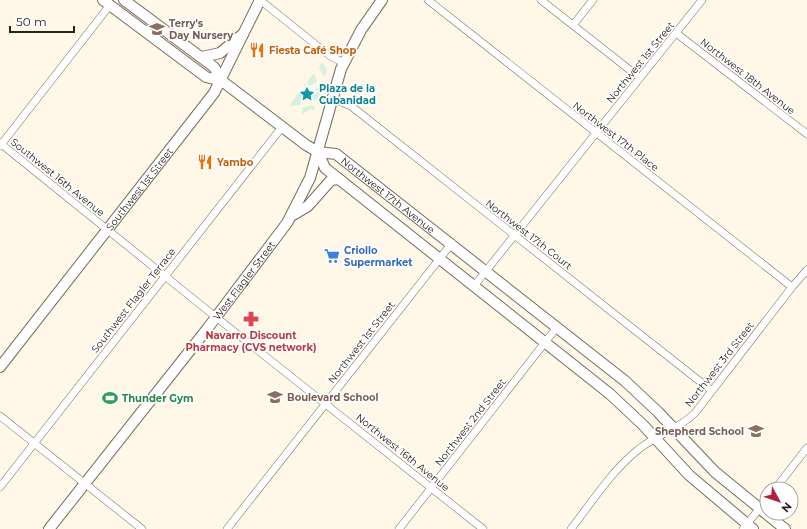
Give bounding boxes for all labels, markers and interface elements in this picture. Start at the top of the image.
scale bar [10,8,74,34]
text: 50 m [16,14,47,29]
place label: Terry's Day Nursery [169,17,234,42]
street label: Northwest 1st Street [604,19,677,106]
school or university icon: Terry's Day Nursery [148,20,166,38]
street label: Northwest 18th Avenue [698,35,798,117]
restaurant icon: Fiesta Café Shop [248,41,266,59]
place label: Fiesta Café Shop [269,44,356,57]
place label: Plaza de la Cubanidad [319,82,376,107]
place icon: Plaza de la Cubanidad [298,85,316,103]
street label: Northwest 17th Place [570,99,661,174]
street label: Southwest 16th Avenue [8,136,107,219]
street label: Southwest 1st Street [103,145,176,233]
restaurant icon: Yambo [196,153,214,171]
street label: Northwest 17th Avenue [338,154,438,236]
place label: Yambo [216,156,254,169]
street label: Northwest 17th Court [483,197,575,272]
street label: West Flagler Street [210,238,278,323]
place label: Criollo Supermarket [344,244,413,269]
street label: Southwest Flagler Terrace [88,245,178,355]
supermarket icon: Criollo Supermarket [323,247,341,265]
street label: Northwest 1st Street [325,299,398,386]
pharmacy icon: Navarro Discount Pharmacy (CVS network) [242,310,260,328]
street label: Northwest 3rd Street [682,319,757,410]
place label: Navarro Discount Pharmacy (CVS network) [185,329,317,354]
street label: Northwest 2nd Street [432,376,509,469]
school or university icon: Boulevard School [266,388,284,406]
sports icon: Thunder Gym [101,389,119,407]
place label: Boulevard School [287,391,379,404]
place label: Thunder Gym [122,392,193,405]
street label: Northwest 16th Avenue [353,411,452,494]
school or university icon: Shepherd School [747,422,765,440]
place label: Shepherd School [655,425,744,438]
north arrow [759,481,799,521]
text: N [778,500,795,515]

